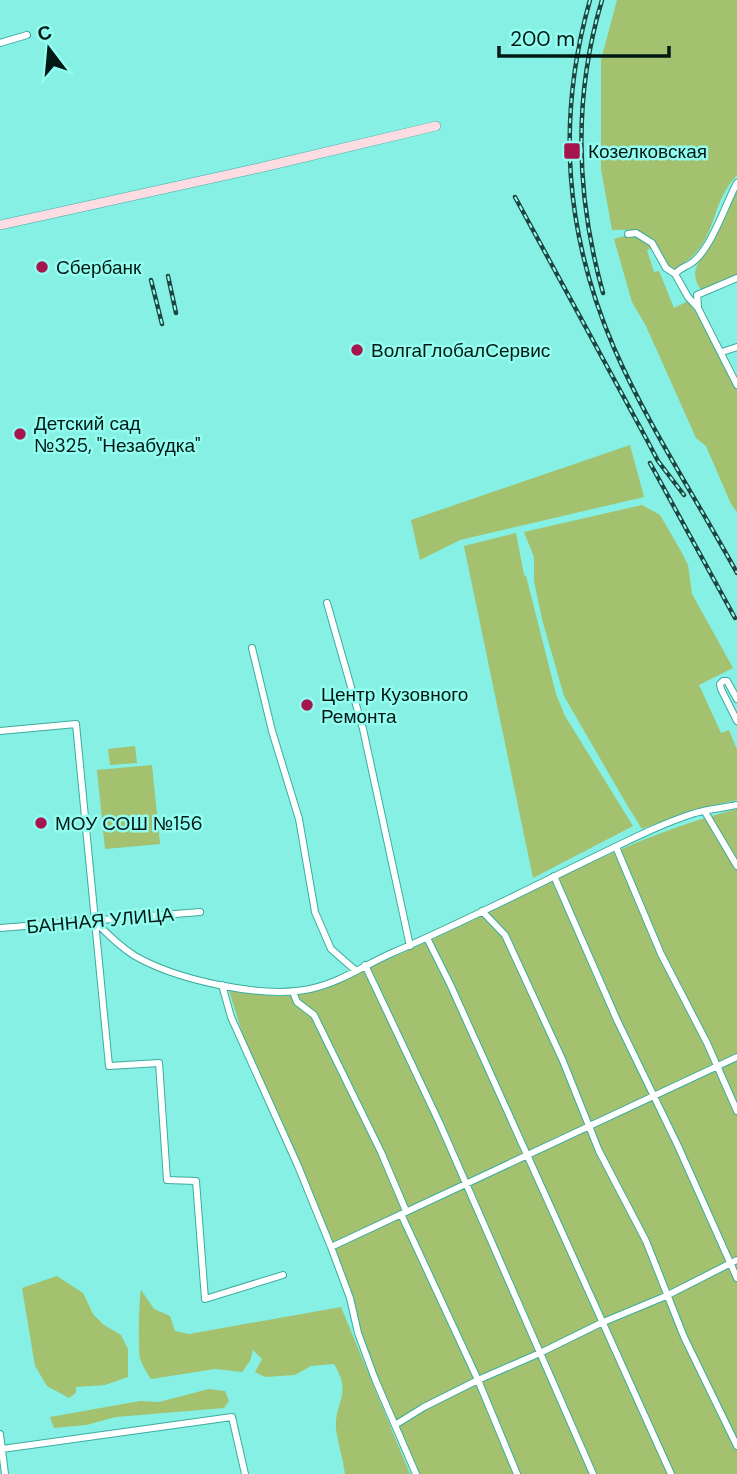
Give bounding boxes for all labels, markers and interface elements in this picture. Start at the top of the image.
north arrow [14,14,84,84]
scale bar [499,14,669,58]
text: С [34,19,55,47]
text: 200 m [510,25,575,53]
place label: Козелковская [588,139,707,164]
marker: Козелковская [562,141,582,161]
place label: Сбербанк [56,255,142,280]
marker: Сбербанк [34,259,50,275]
place label: ВолгаГлобалСервис [371,338,550,363]
marker: ВолгаГлобалСервис [349,342,365,358]
place label: Детский сад №325, "Незабудка" [34,411,201,458]
marker: Детский сад №325, "Незабудка" [12,426,28,442]
place label: Центр Кузовного Ремонта [321,682,468,729]
marker: Центр Кузовного Ремонта [299,697,315,713]
place label: МОУ СОШ №156 [55,811,203,836]
marker: МОУ СОШ №156 [33,815,49,831]
street label: БАННАЯ УЛИЦА [25,902,175,939]

